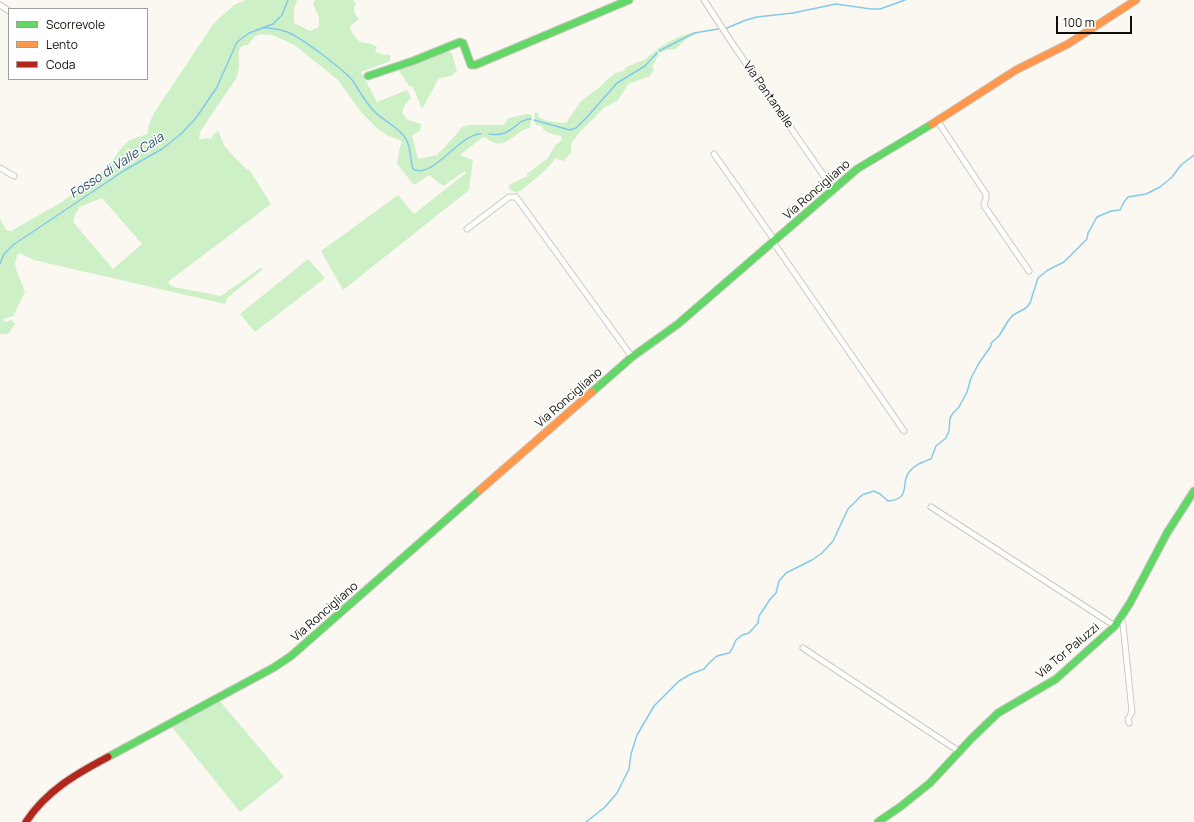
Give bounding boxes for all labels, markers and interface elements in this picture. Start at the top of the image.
legend [8,8,148,80]
scale bar [1058,8,1134,34]
text: 100 m [1063,14,1095,31]
text: Scorrevole [46,16,105,33]
text: Lento [46,36,78,53]
text: Coda [46,56,75,73]
street label: Via Pantanelle [740,59,796,131]
water label: Fosso di Valle Caia [67,130,167,202]
street label: Via Roncigliano [781,157,853,223]
street label: Via Roncigliano [533,365,605,431]
street label: Via Roncigliano [289,579,361,645]
street label: Via Tor Paluzzi [1034,620,1102,682]

